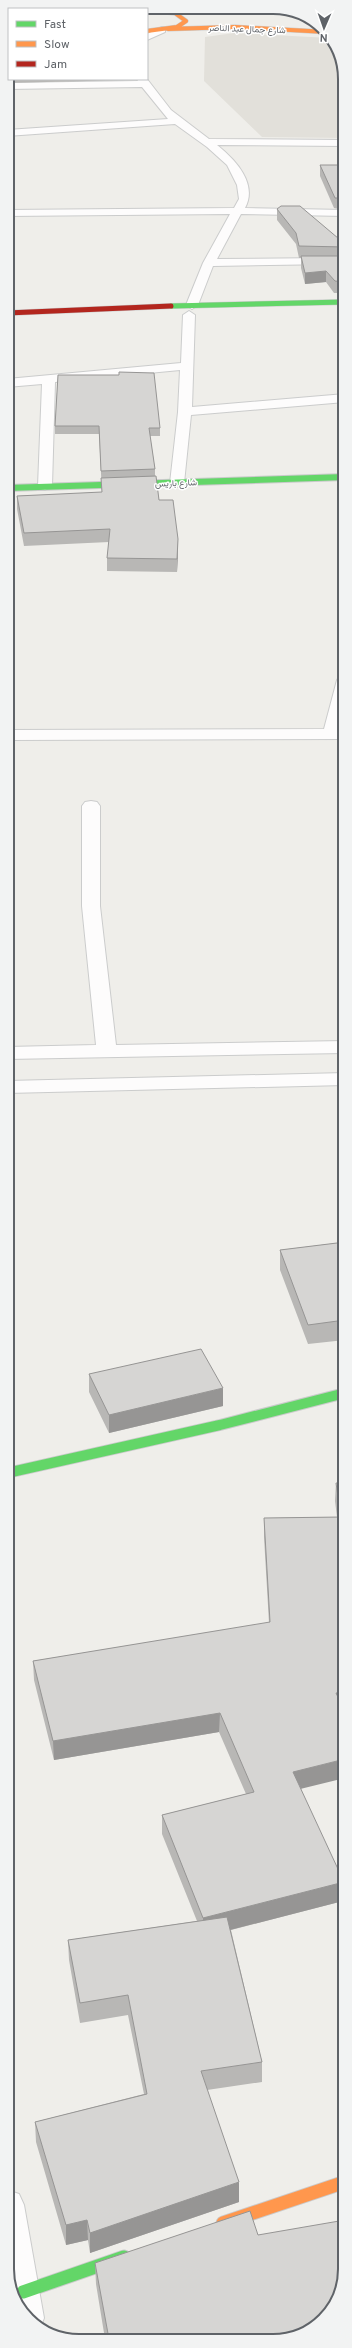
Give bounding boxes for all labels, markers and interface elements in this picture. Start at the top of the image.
legend [8,8,148,80]
north arrow [304,8,344,48]
text: Fast [44,17,66,33]
street label: شارع جمال عبد الناصر [207,23,286,36]
text: N [319,30,328,44]
text: Slow [44,37,70,53]
text: Jam [44,57,67,73]
street label: شارع باريس [155,477,197,490]

